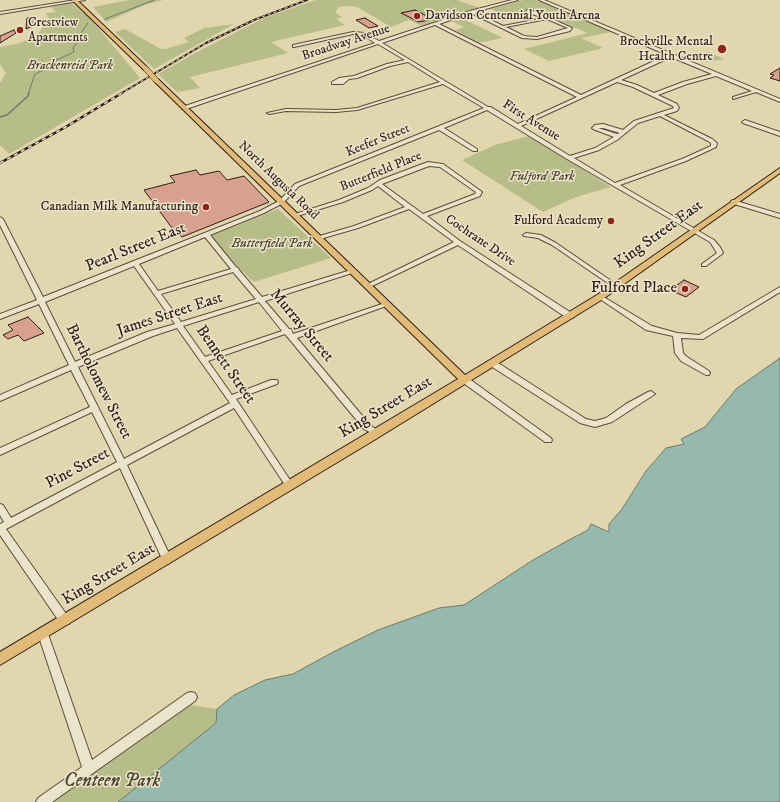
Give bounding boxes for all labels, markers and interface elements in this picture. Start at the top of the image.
place label: Davidson Centennial Youth Arena [425,8,600,24]
marker: Davidson Centennial Youth Arena [412,11,422,21]
place label: Crestview Apartments [28,15,88,46]
street label: Broadway Avenue [300,21,392,65]
marker: Crestview Apartments [15,25,25,35]
place label: Brockville Mental Health Centre [619,34,713,65]
marker: Brockville Mental Health Centre [716,43,728,55]
park label: Brackenreid Park [27,58,113,74]
street label: First Avenue [499,97,563,145]
street label: Keefer Street [344,121,412,161]
street label: North Augusta Road [234,139,322,223]
street label: Butterfield Place [338,149,424,195]
park label: Fulford Park [509,169,575,185]
street label: King Street East [611,196,707,274]
place label: Canadian Milk Manufacturing [41,199,198,215]
marker: Canadian Milk Manufacturing [201,202,211,212]
street label: Cochrane Drive [442,212,518,270]
place label: Fulford Academy [514,213,603,229]
marker: Fulford Academy [606,216,616,226]
street label: Pearl Street East [83,219,189,277]
park label: Butterfield Park [232,236,312,252]
place label: Fulford Place [591,279,677,299]
marker: Fulford Place [680,284,690,294]
street label: Murray Street [265,286,337,366]
street label: James Street East [115,289,225,341]
street label: Bartholomew Street [61,321,135,443]
street label: Bennett Street [191,322,259,408]
street label: King Street East [336,373,436,443]
street label: Pine Street [43,444,113,494]
street label: King Street East [59,540,159,610]
park label: Centeen Park [64,771,160,793]

